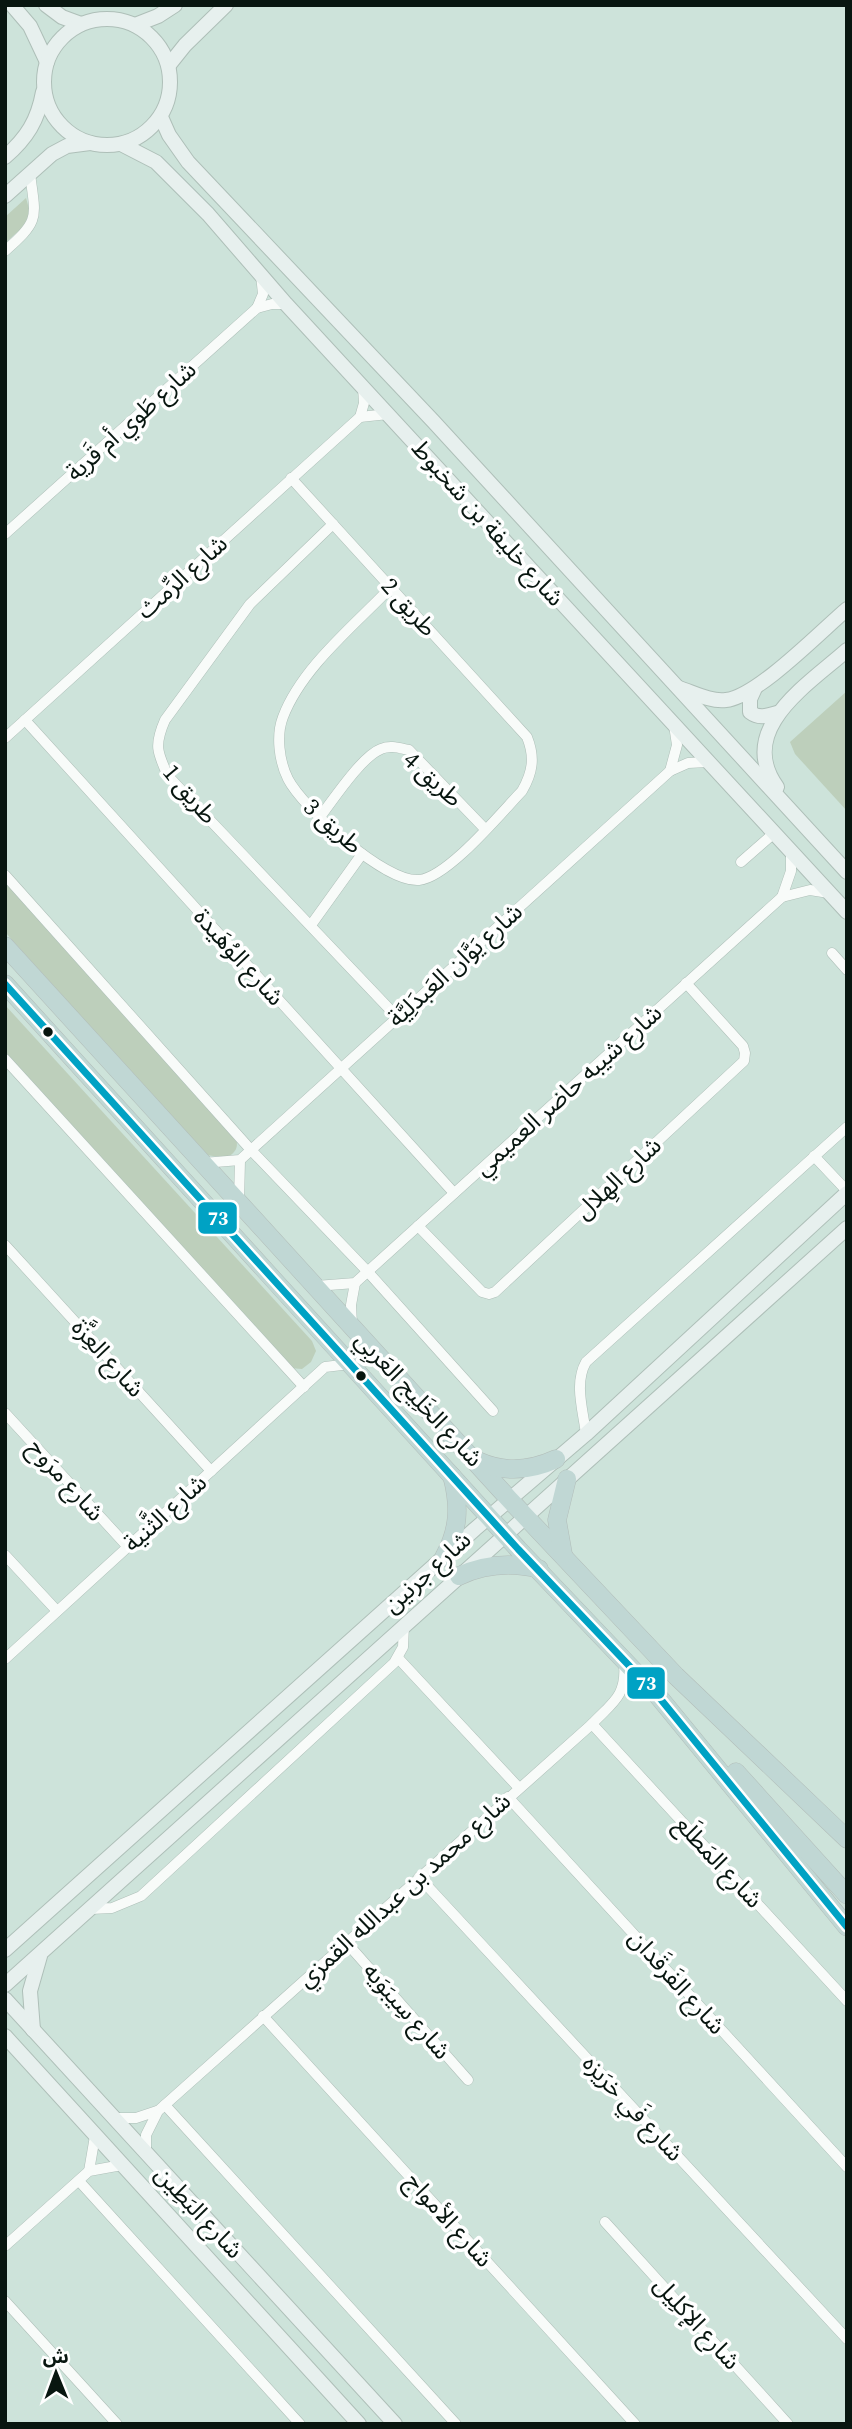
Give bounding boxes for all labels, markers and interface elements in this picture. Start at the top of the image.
street label: شارع طَوي أم قَرية [58,353,205,490]
street label: شارع خليفة بن شخبوط [404,432,572,614]
street label: شارع الرِّمث [129,527,235,627]
street label: طريق 2 [374,570,445,643]
street label: طريق 4 [397,743,470,814]
street label: طريق 1 [156,757,225,831]
street label: طريق 3 [297,790,370,861]
street label: شارع يَوَّان العَبدَلِيَّة [380,895,530,1035]
street label: شارع الوُهَيدة [186,901,292,1013]
street label: شارع شيبه حاضر العميمي [467,996,670,1185]
unlabelled marker [41,1025,55,1039]
street label: شارع الهِلال [567,1129,670,1228]
line badge: 73 [197,1201,238,1235]
text: 73 [208,1205,228,1231]
street label: شارع العِزَّة [64,1311,153,1405]
street label: شارع الخَلِيج العَربِي [346,1324,491,1475]
unlabelled marker [354,1369,368,1383]
street label: شارع مرَوح [20,1431,112,1529]
street label: شارع الثَّنية [115,1465,214,1560]
street label: شارع جرنين [375,1523,479,1621]
line badge: 73 [626,1666,666,1700]
text: 73 [636,1670,656,1696]
street label: شارع محمد بن عبدالله القمزي [290,1785,519,1996]
street label: شارع المَطلَع [667,1808,771,1916]
street label: شارع الفَرقَدان [621,1922,733,2042]
street label: شارع سِيبَوَيه [355,1955,459,2067]
street label: شارع فَي خرَيزه [573,2047,691,2170]
street label: شارع البَطِين [147,2158,251,2266]
street label: شارع الأمواج [397,2165,501,2275]
street label: شارع الإكلِيل [646,2269,748,2377]
north arrow [21,2338,91,2408]
text: ش [42,2343,69,2369]

